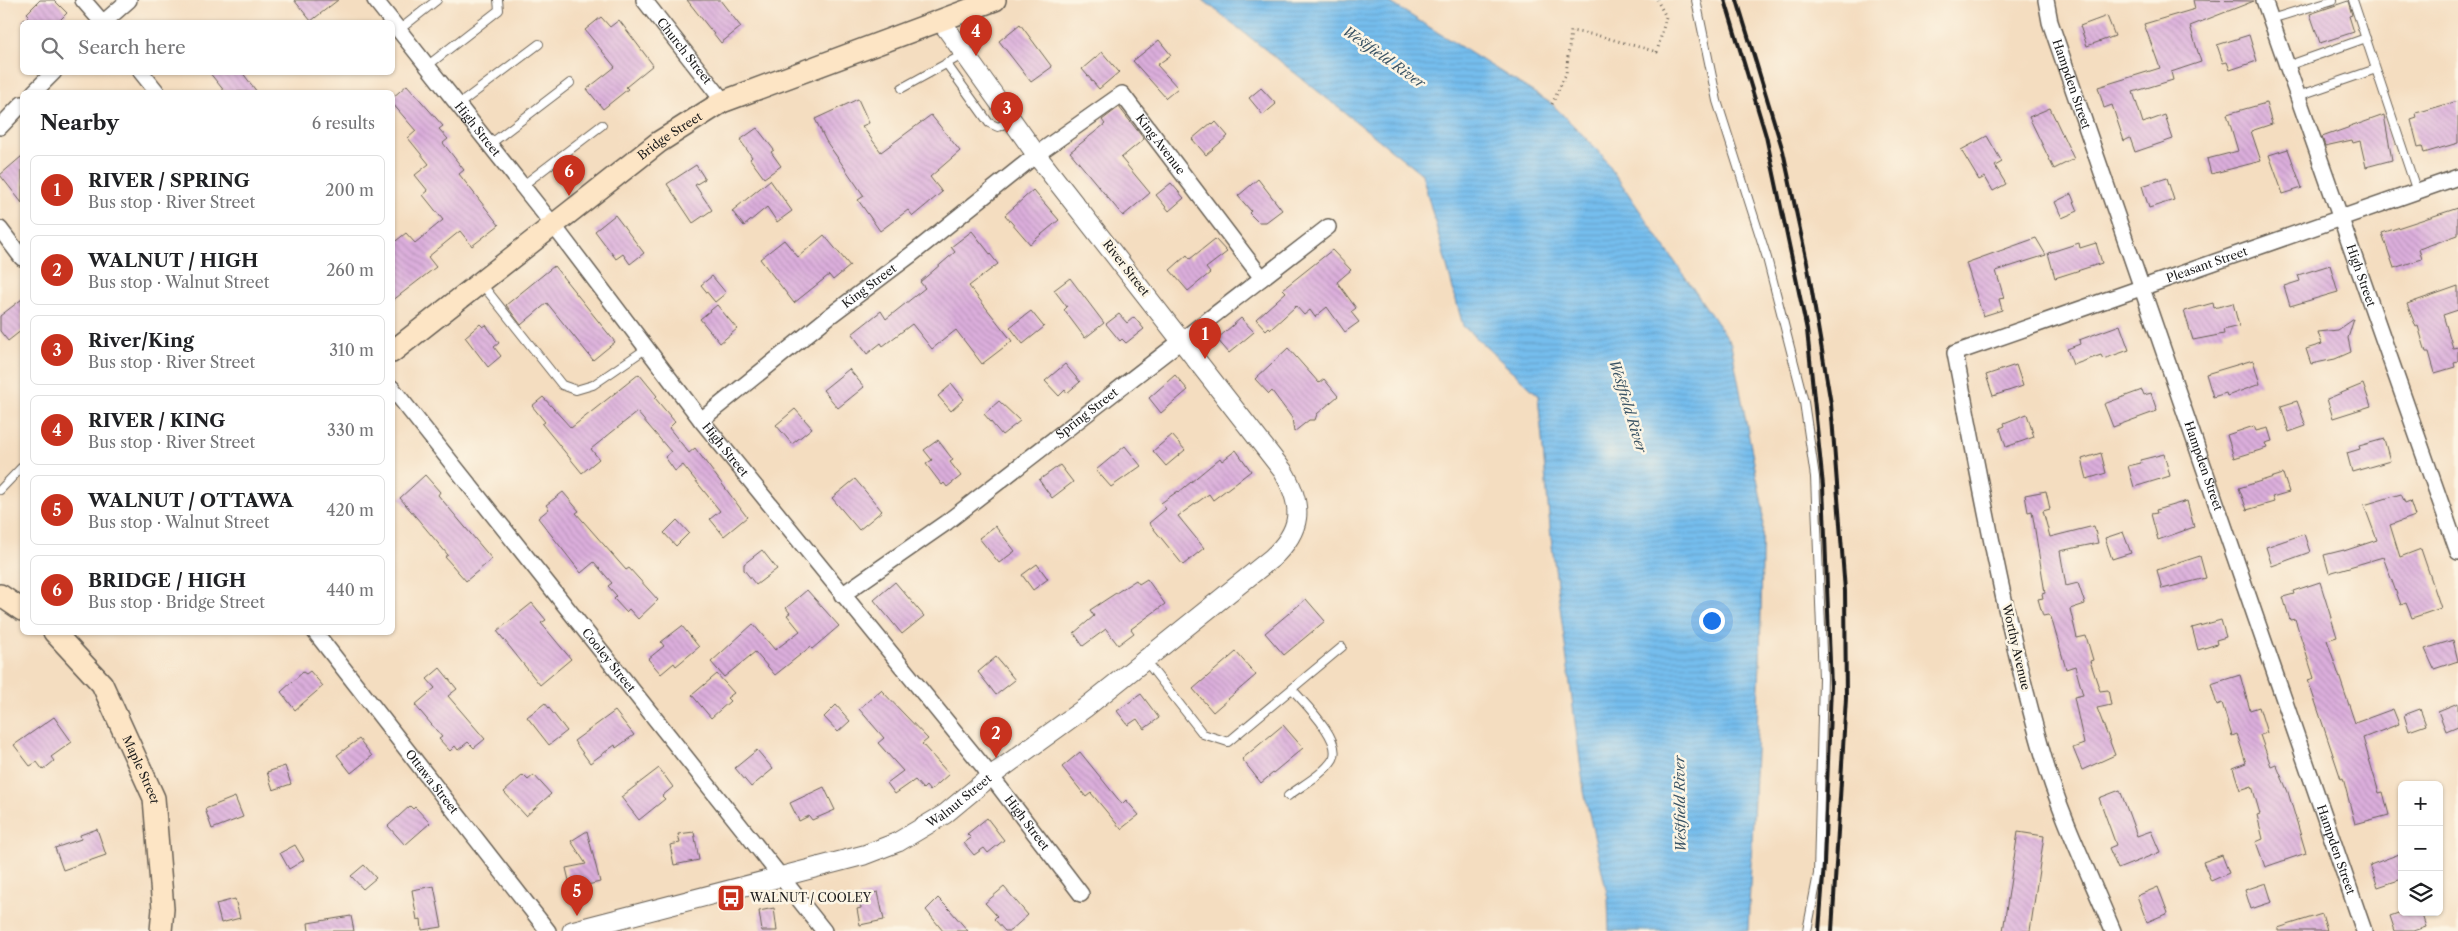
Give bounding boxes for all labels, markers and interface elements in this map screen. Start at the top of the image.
street label: Church Street [654,15,716,88]
pin: 4 [960,15,992,56]
search box [20,20,395,75]
water label: Westfield River [1339,22,1430,93]
icon: search [38,34,66,62]
text: Search here [78,36,186,59]
street label: Hampden Street [2049,37,2095,131]
pin: 3 [991,92,1023,133]
street label: High Street [452,99,504,160]
street label: Bridge Street [634,108,705,163]
text: Nearby [40,110,119,135]
street label: King Avenue [1133,111,1189,178]
text: 6 results [312,113,375,133]
pin: 6 [553,155,585,196]
text: RIVER / SPRING [88,169,250,192]
text: 1 [53,180,61,200]
text: 200 m [325,180,374,200]
text: Bus stop · River Street [88,192,255,212]
street label: River Street [1100,237,1153,299]
street label: High Street [2343,242,2379,309]
street label: Pleasant Street [2164,243,2250,286]
text: WALNUT / HIGH [88,249,258,272]
text: 2 [52,260,62,280]
text: 260 m [326,260,374,280]
street label: King Street [839,260,900,311]
text: Bus stop · Walnut Street [88,272,269,292]
pin: 1 [1189,318,1221,359]
text: River/King [88,329,194,352]
text: 3 [52,340,62,360]
text: 310 m [329,340,374,360]
text: Bus stop · River Street [88,352,255,372]
water label: Westfield River [1605,357,1651,456]
street label: Spring Street [1053,384,1121,442]
text: RIVER / KING [88,409,225,432]
street label: High Street [699,419,752,480]
street label: Hampden Street [2181,419,2226,513]
text: 4 [52,420,62,440]
text: 330 m [327,420,374,440]
text: Bus stop · River Street [88,432,255,452]
text: WALNUT / OTTAWA [88,489,293,512]
text: 5 [53,500,61,520]
text: 420 m [326,500,374,520]
text: Bus stop · Walnut Street [88,512,269,532]
text: BRIDGE / HIGH [88,569,246,592]
text: 6 [52,580,62,600]
text: 440 m [326,580,374,600]
text: Bus stop · Bridge Street [88,592,265,612]
street label: Worthy Avenue [1999,602,2034,692]
your location [1699,608,1725,634]
street label: Cooley Street [579,625,640,696]
pin: 2 [980,717,1012,758]
street label: Maple Street [120,733,162,805]
street label: Ottawa Street [402,746,462,817]
water label: Westfield River [1670,754,1690,853]
street label: Walnut Street [923,770,995,831]
map controls [2398,781,2443,916]
button: + [2398,781,2443,826]
street label: High Street [1002,792,1053,854]
street label: Hampden Street [2314,803,2359,897]
button: − [2398,826,2443,871]
button: layers [2398,871,2443,916]
pin: 5 [561,875,593,916]
bus stop icon: WALNUT / COOLEY [716,883,746,913]
place label: WALNUT / COOLEY [749,890,872,905]

